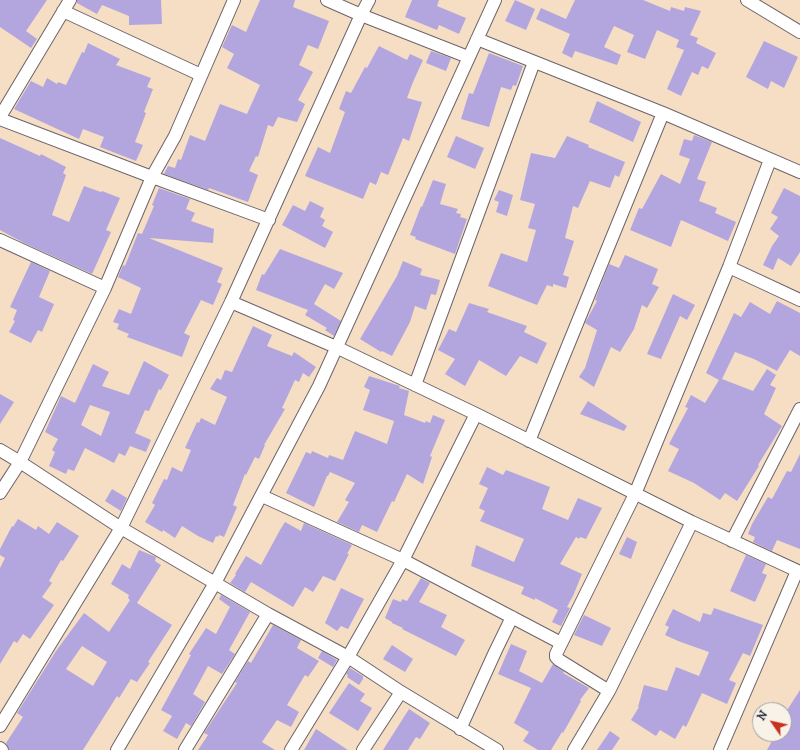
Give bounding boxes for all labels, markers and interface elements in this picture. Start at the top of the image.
north arrow [752,702,792,742]
text: N [755,708,771,724]

